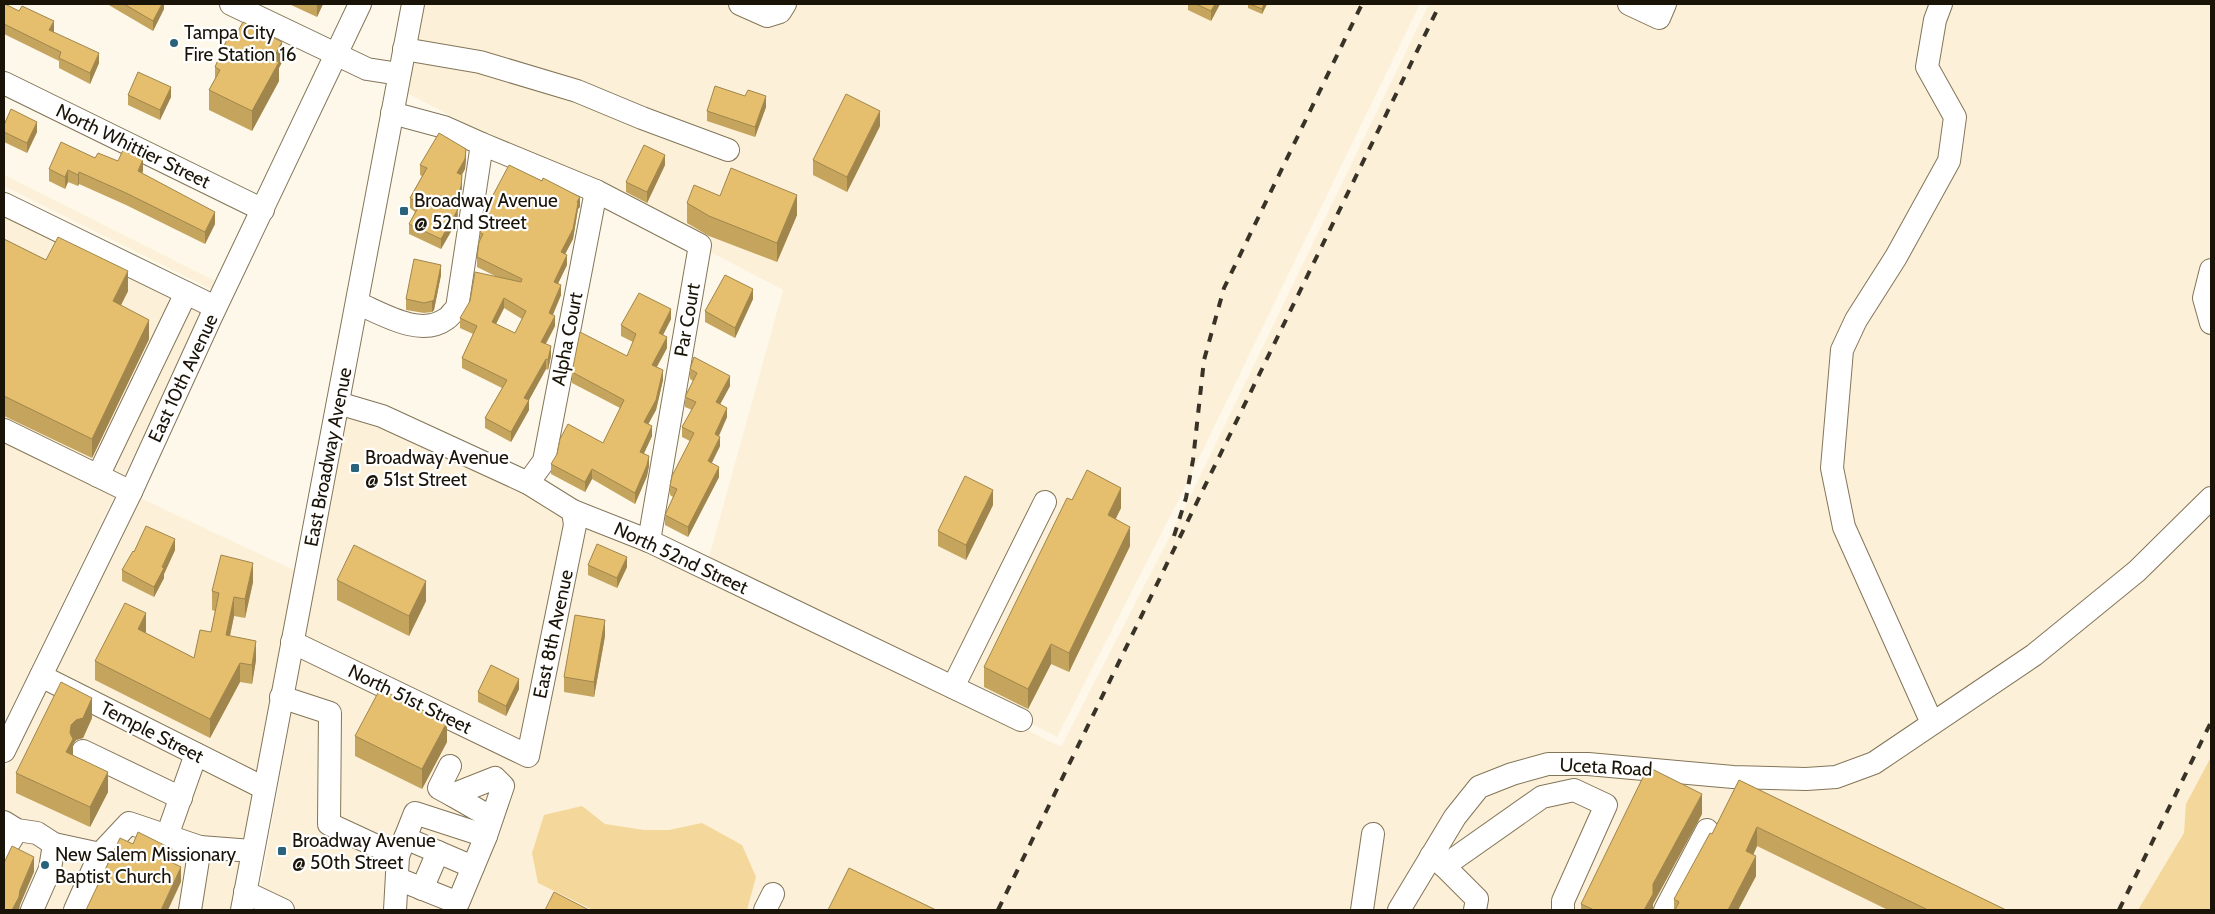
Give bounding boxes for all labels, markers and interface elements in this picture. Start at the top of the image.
place label: Tampa City Fire Station 16 [184,21,297,66]
marker: Tampa City Fire Station 16 [168,37,180,49]
street label: North Whittier Street [52,99,214,194]
place label: Broadway Avenue @ 52nd Street [414,189,558,234]
marker: Broadway Avenue @ 52nd Street [398,205,410,217]
street label: Par Court [669,281,705,359]
street label: Alpha Court [547,290,587,388]
street label: East 10th Avenue [143,310,223,446]
street label: East Broadway Avenue [299,365,357,548]
place label: Broadway Avenue @ 51st Street [365,446,509,491]
marker: Broadway Avenue @ 51st Street [349,462,361,474]
street label: North 52nd Street [610,517,752,599]
street label: East 8th Avenue [528,567,578,700]
street label: North 51st Street [345,659,476,739]
street label: Temple Street [97,696,208,768]
street label: Uceta Road [1559,753,1653,781]
place label: Broadway Avenue @ 50th Street [292,829,436,874]
place label: New Salem Missionary Baptist Church [55,843,236,888]
marker: Broadway Avenue @ 50th Street [276,845,288,857]
marker: New Salem Missionary Baptist Church [39,859,51,871]

